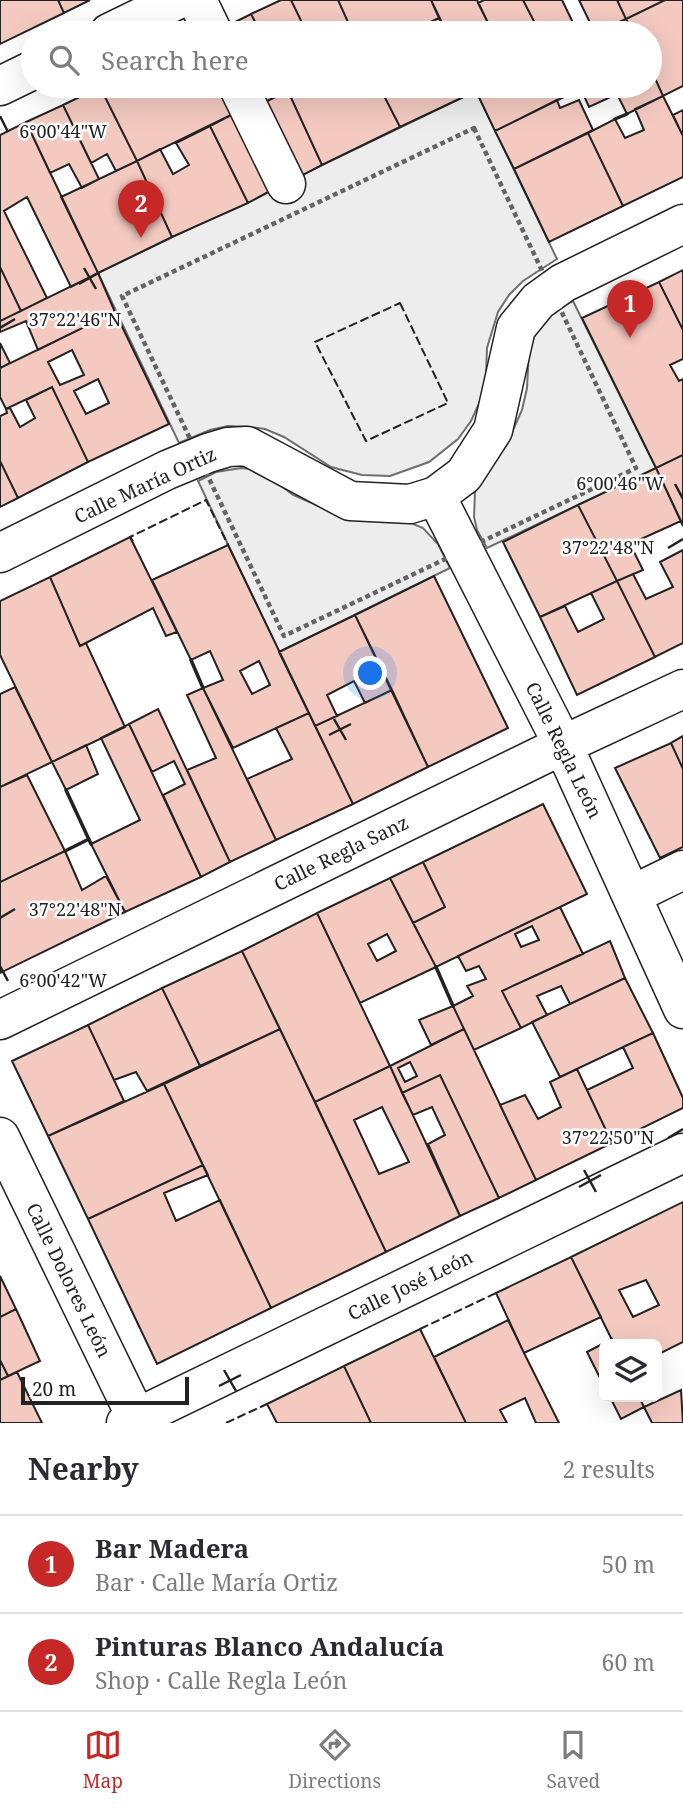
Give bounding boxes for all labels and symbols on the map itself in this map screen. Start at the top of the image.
text: 6°00'44"W [19,119,107,143]
pin: 2 [118,180,164,238]
pin: 1 [607,280,653,338]
text: 37°22'46"N [29,307,122,331]
street label: Calle María Ortiz [70,441,220,529]
text: 6°00'46"W [576,471,664,495]
text: 37°22'48"N [562,535,655,559]
your location [353,656,387,690]
street label: Calle Regla León [520,677,608,823]
street label: Calle Regla Sanz [269,809,413,897]
text: 37°22'48"N [29,897,122,921]
text: 6°00'42"W [19,968,107,992]
text: 37°22'50"N [562,1125,655,1149]
street label: Calle Dolores León [20,1198,118,1362]
street label: Calle José León [343,1244,477,1326]
scale bar [21,1374,189,1406]

